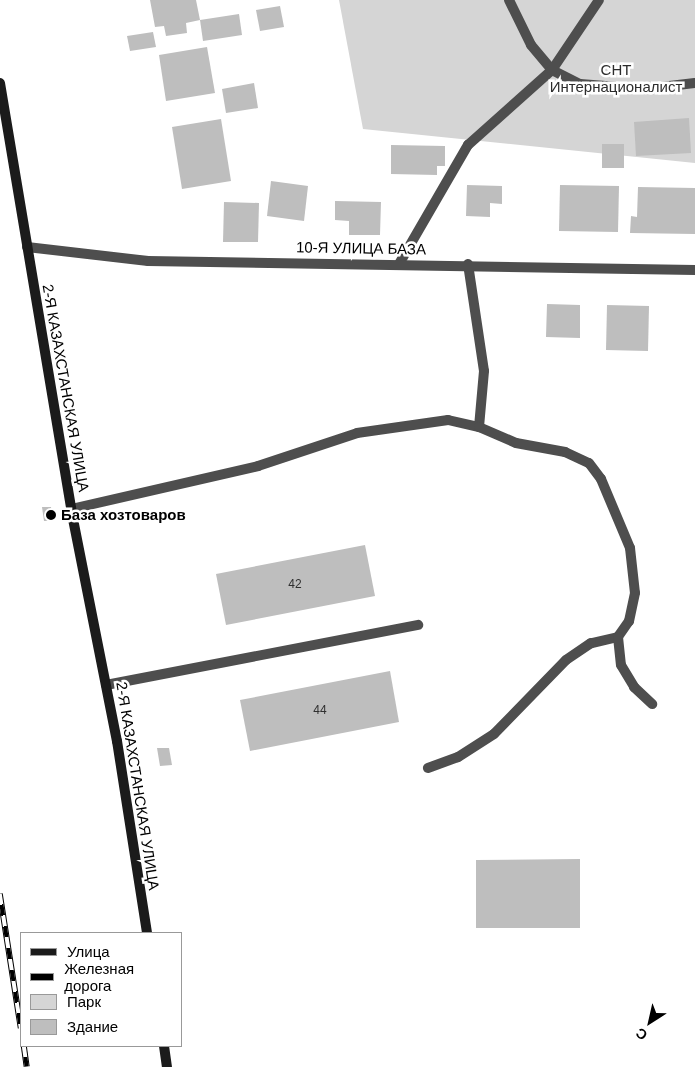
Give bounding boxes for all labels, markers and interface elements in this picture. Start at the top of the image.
park label: СНТ Интернационалист [550,60,682,95]
street label: 10-Я УЛИЦА БАЗА [296,238,426,258]
street label: 2-Я КАЗАХСТАНСКАЯ УЛИЦА [39,283,93,493]
place label: База хозтоваров [61,506,186,524]
marker: База хозтоваров [45,509,57,521]
house number: 42 [288,578,302,592]
street label: 2-Я КАЗАХСТАНСКАЯ УЛИЦА [113,681,163,891]
house number: 44 [313,704,327,718]
legend [20,932,182,1047]
text: Улица [67,943,110,960]
text: Железная дорога [64,960,134,994]
text: Парк [67,993,101,1010]
north arrow [625,997,675,1047]
text: Здание [67,1018,118,1035]
text: С [633,1025,650,1044]

